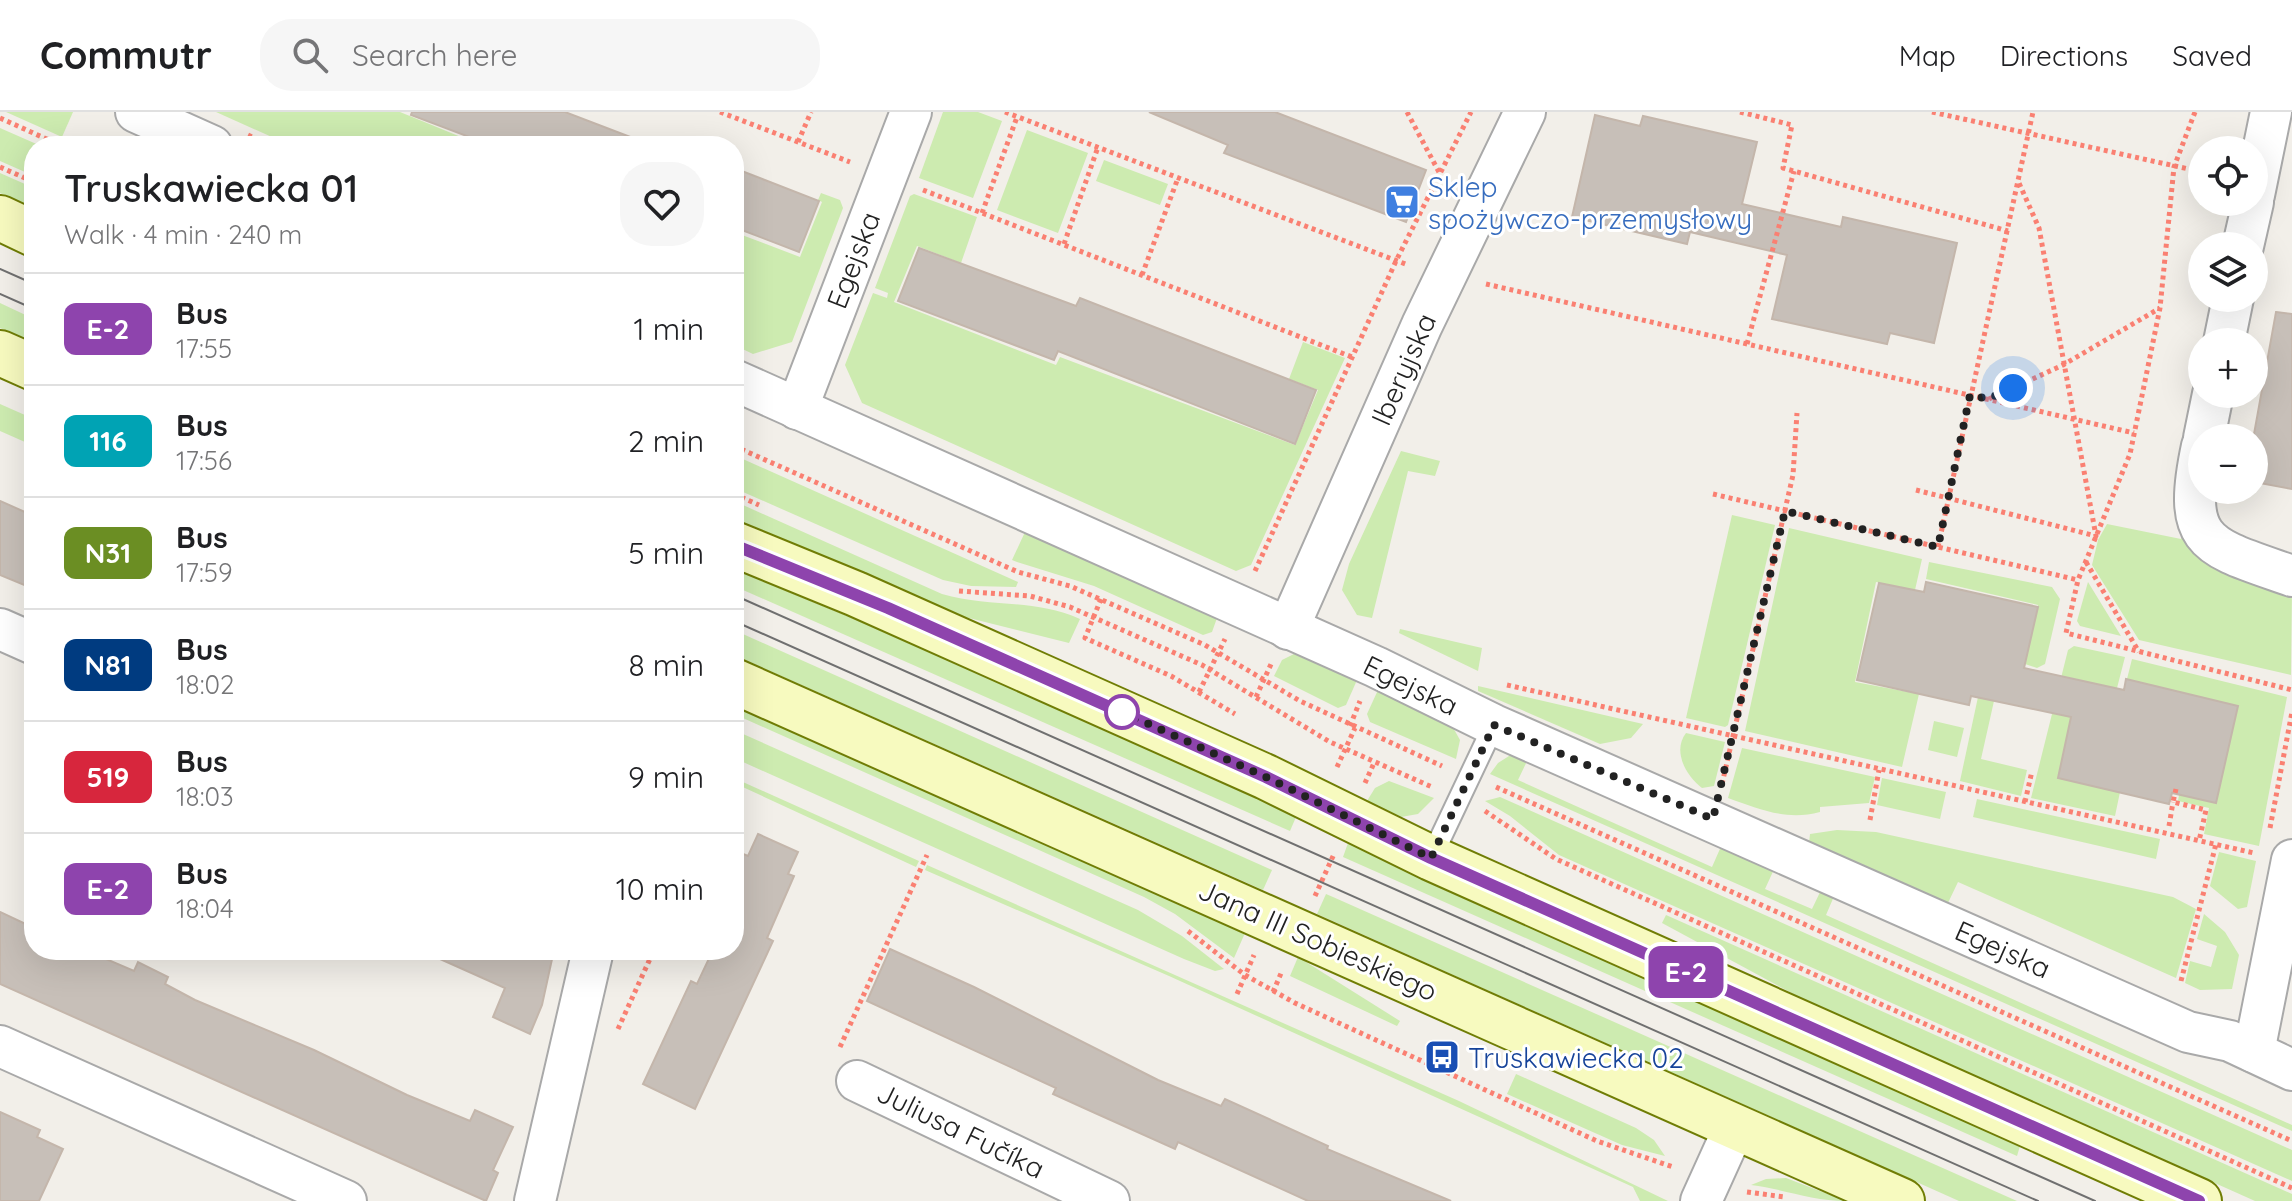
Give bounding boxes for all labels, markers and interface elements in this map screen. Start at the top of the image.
search box [260,19,820,91]
text: Commutr [40,31,212,79]
icon: search [288,33,332,77]
text: Search here [352,36,518,74]
text: Map [1899,38,1956,73]
text: Directions [2000,38,2128,73]
text: Saved [2172,38,2252,73]
map controls [2188,136,2268,504]
button: locate [2188,136,2268,216]
button: heart [620,162,704,246]
text: Truskawiecka 01 [64,164,358,212]
place label: Sklep spożywczo-przemysłowy [1428,169,1752,236]
supermarket icon: Sklep spożywczo-przemysłowy [1383,183,1421,221]
street label: Egejska [819,207,887,313]
text: Walk · 4 min · 240 m [64,218,302,251]
button: layers [2188,232,2268,312]
text: Bus [176,294,228,332]
street label: Iberyjska [1363,308,1443,430]
text: 1 min [634,310,704,348]
text: E-2 [86,311,130,346]
button: + [2188,328,2268,408]
text: 17:55 [176,332,232,365]
your location [1993,368,2033,408]
text: Bus [176,406,228,444]
text: 2 min [628,422,704,460]
text: 116 [89,423,127,458]
button: − [2188,424,2268,504]
text: 17:56 [176,444,232,477]
text: Bus [176,518,228,556]
text: 5 min [628,534,704,572]
text: N31 [85,535,131,570]
text: 17:59 [176,556,233,589]
text: Bus [176,630,228,668]
text: 8 min [628,646,704,684]
text: N81 [85,647,131,682]
street label: Egejska [1358,647,1464,723]
text: 18:02 [176,668,234,701]
unlabelled marker [1105,695,1139,729]
text: Bus [176,742,228,780]
text: 9 min [628,758,704,796]
text: 519 [87,759,129,794]
text: 18:03 [176,780,234,813]
text: Bus [176,854,228,892]
text: 10 min [616,870,704,908]
text: E-2 [86,871,130,906]
street label: Jana III Sobieskiego [1193,872,1443,1008]
text: 18:04 [176,892,234,925]
street label: Egejska [1950,912,2056,986]
line badge: E-2 [1640,946,1732,998]
text: E-2 [1664,954,1708,989]
bus stop icon: Truskawiecka 02 [1423,1038,1461,1076]
place label: Truskawiecka 02 [1468,1040,1684,1075]
street label: Juliusa Fučíka [872,1074,1050,1186]

